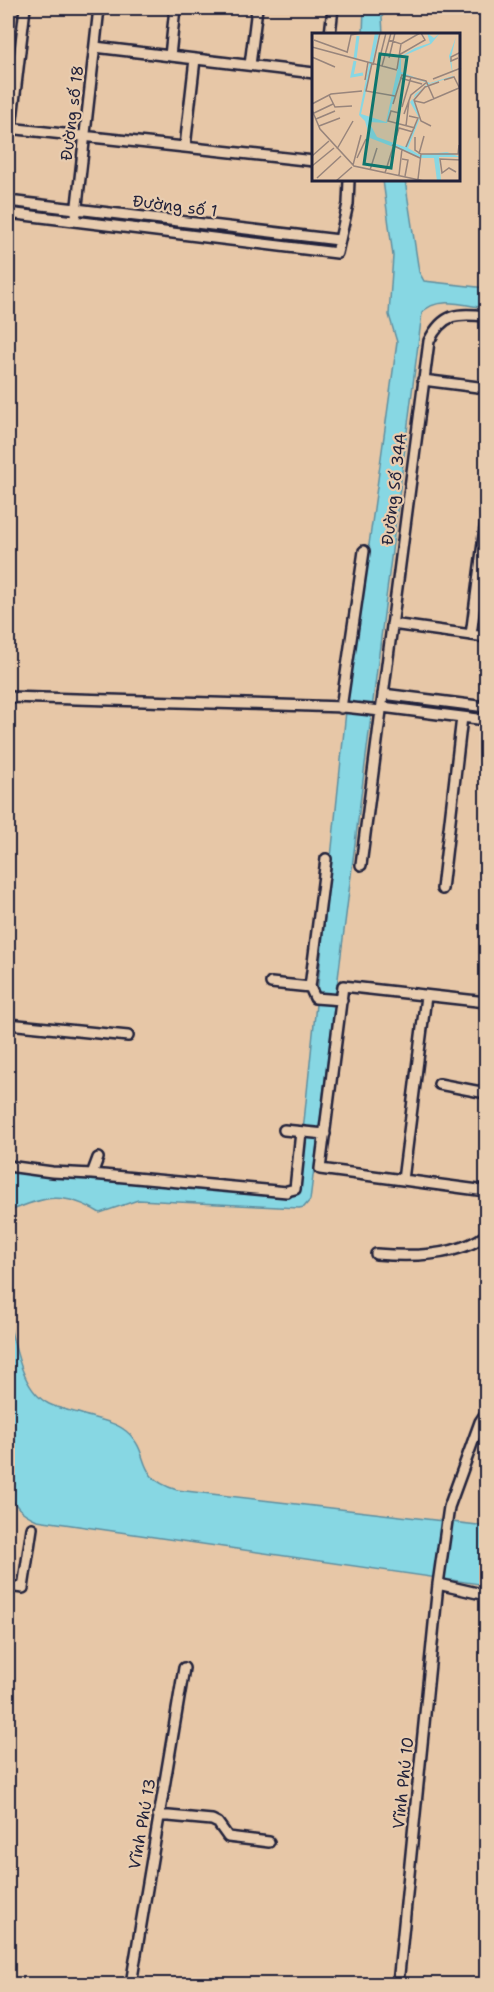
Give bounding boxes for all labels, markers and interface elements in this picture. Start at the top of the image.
inset map [312,33,461,182]
street label: Đường số 18 [56,64,88,162]
street label: Đường số 1 [131,190,219,222]
street label: Đường Số 34A [377,432,411,546]
street label: Vĩnh Phú 10 [388,1736,418,1830]
street label: Vĩnh Phú 13 [124,1777,160,1871]

